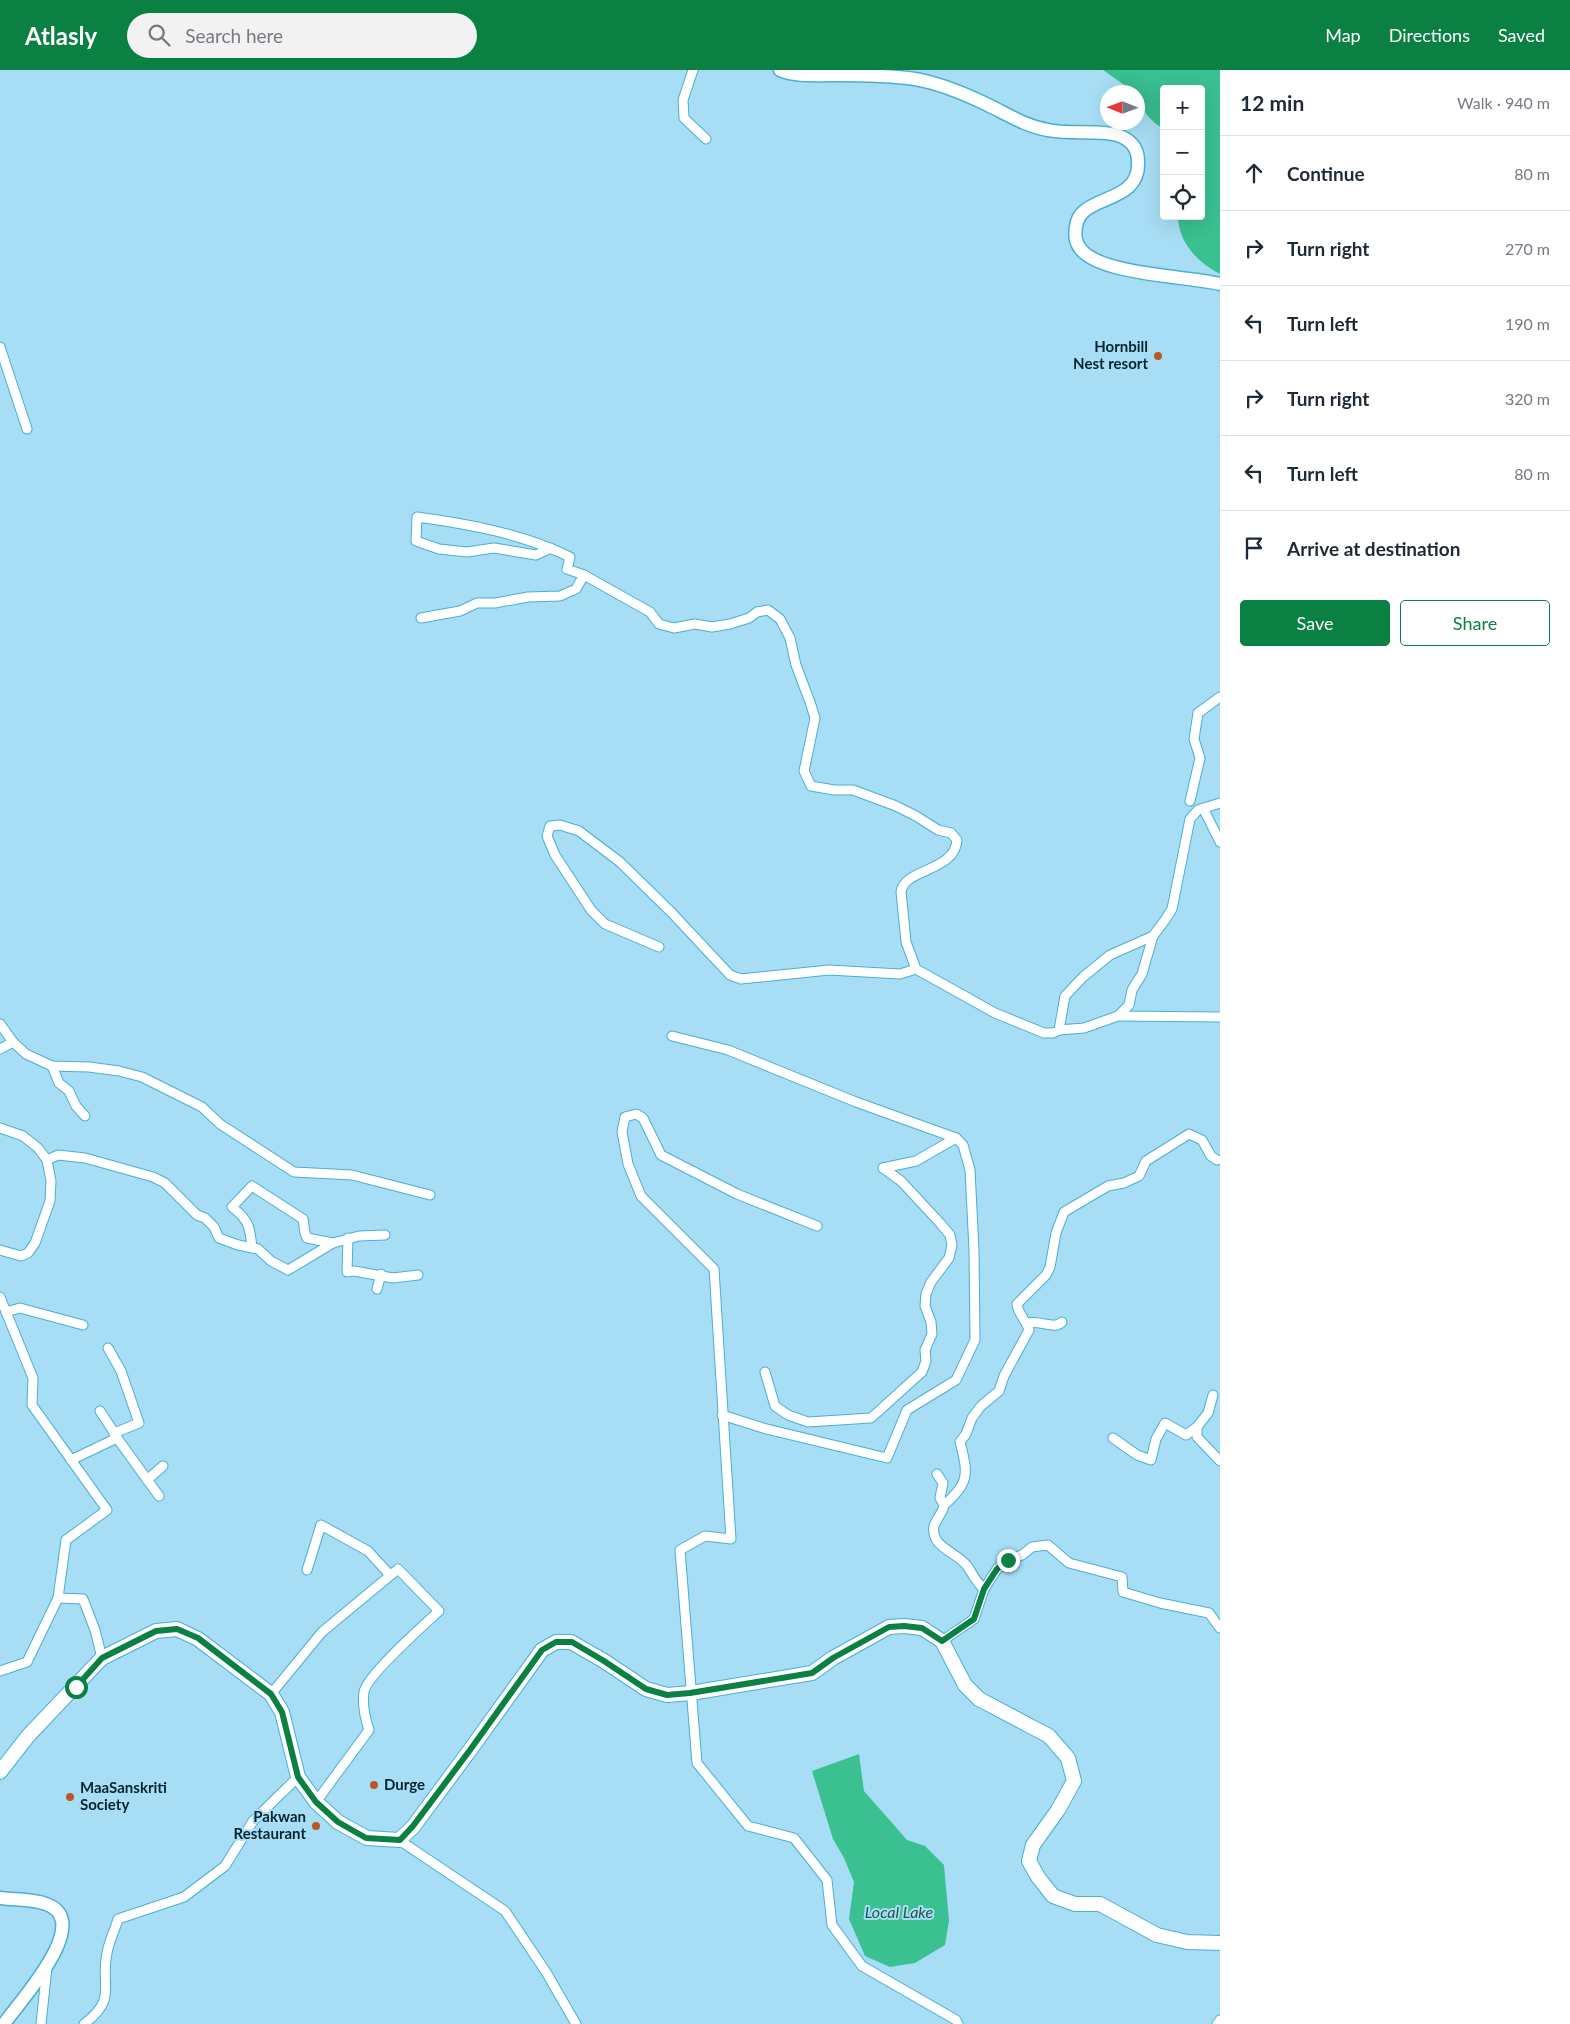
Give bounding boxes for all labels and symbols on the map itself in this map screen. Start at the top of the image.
north arrow [1100,85,1145,130]
place label: Hornbill Nest resort [1073,337,1148,372]
marker: Hornbill Nest resort [1152,350,1164,362]
route end [997,1549,1020,1572]
route start [65,1676,88,1699]
place label: Durge [384,1775,425,1793]
place label: MaaSanskriti Society [80,1778,167,1813]
marker: Durge [368,1779,380,1791]
marker: MaaSanskriti Society [64,1791,76,1803]
place label: Pakwan Restaurant [234,1807,306,1842]
marker: Pakwan Restaurant [310,1820,322,1832]
water label: Local Lake [865,1902,933,1921]

